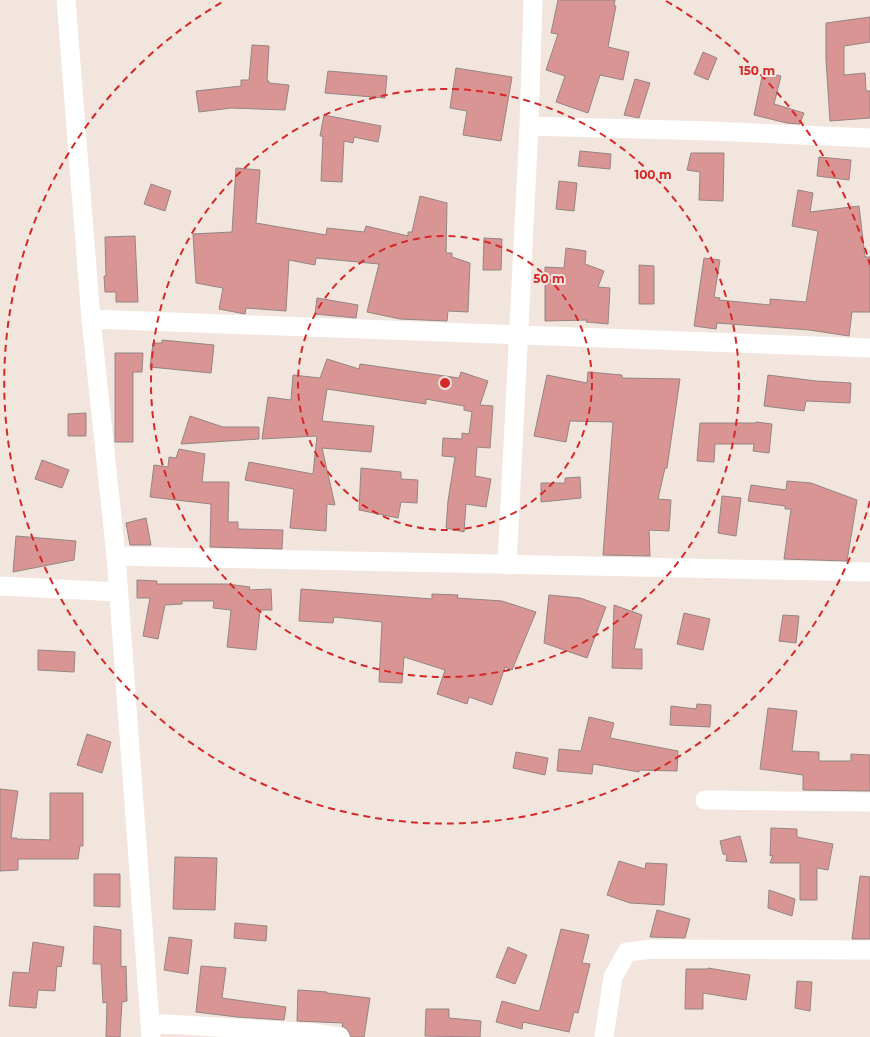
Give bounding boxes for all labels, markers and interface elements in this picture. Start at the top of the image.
text: 150 m [739,63,775,78]
text: 100 m [635,167,671,182]
text: 50 m [533,271,565,286]
centre of rings [438,376,452,390]

